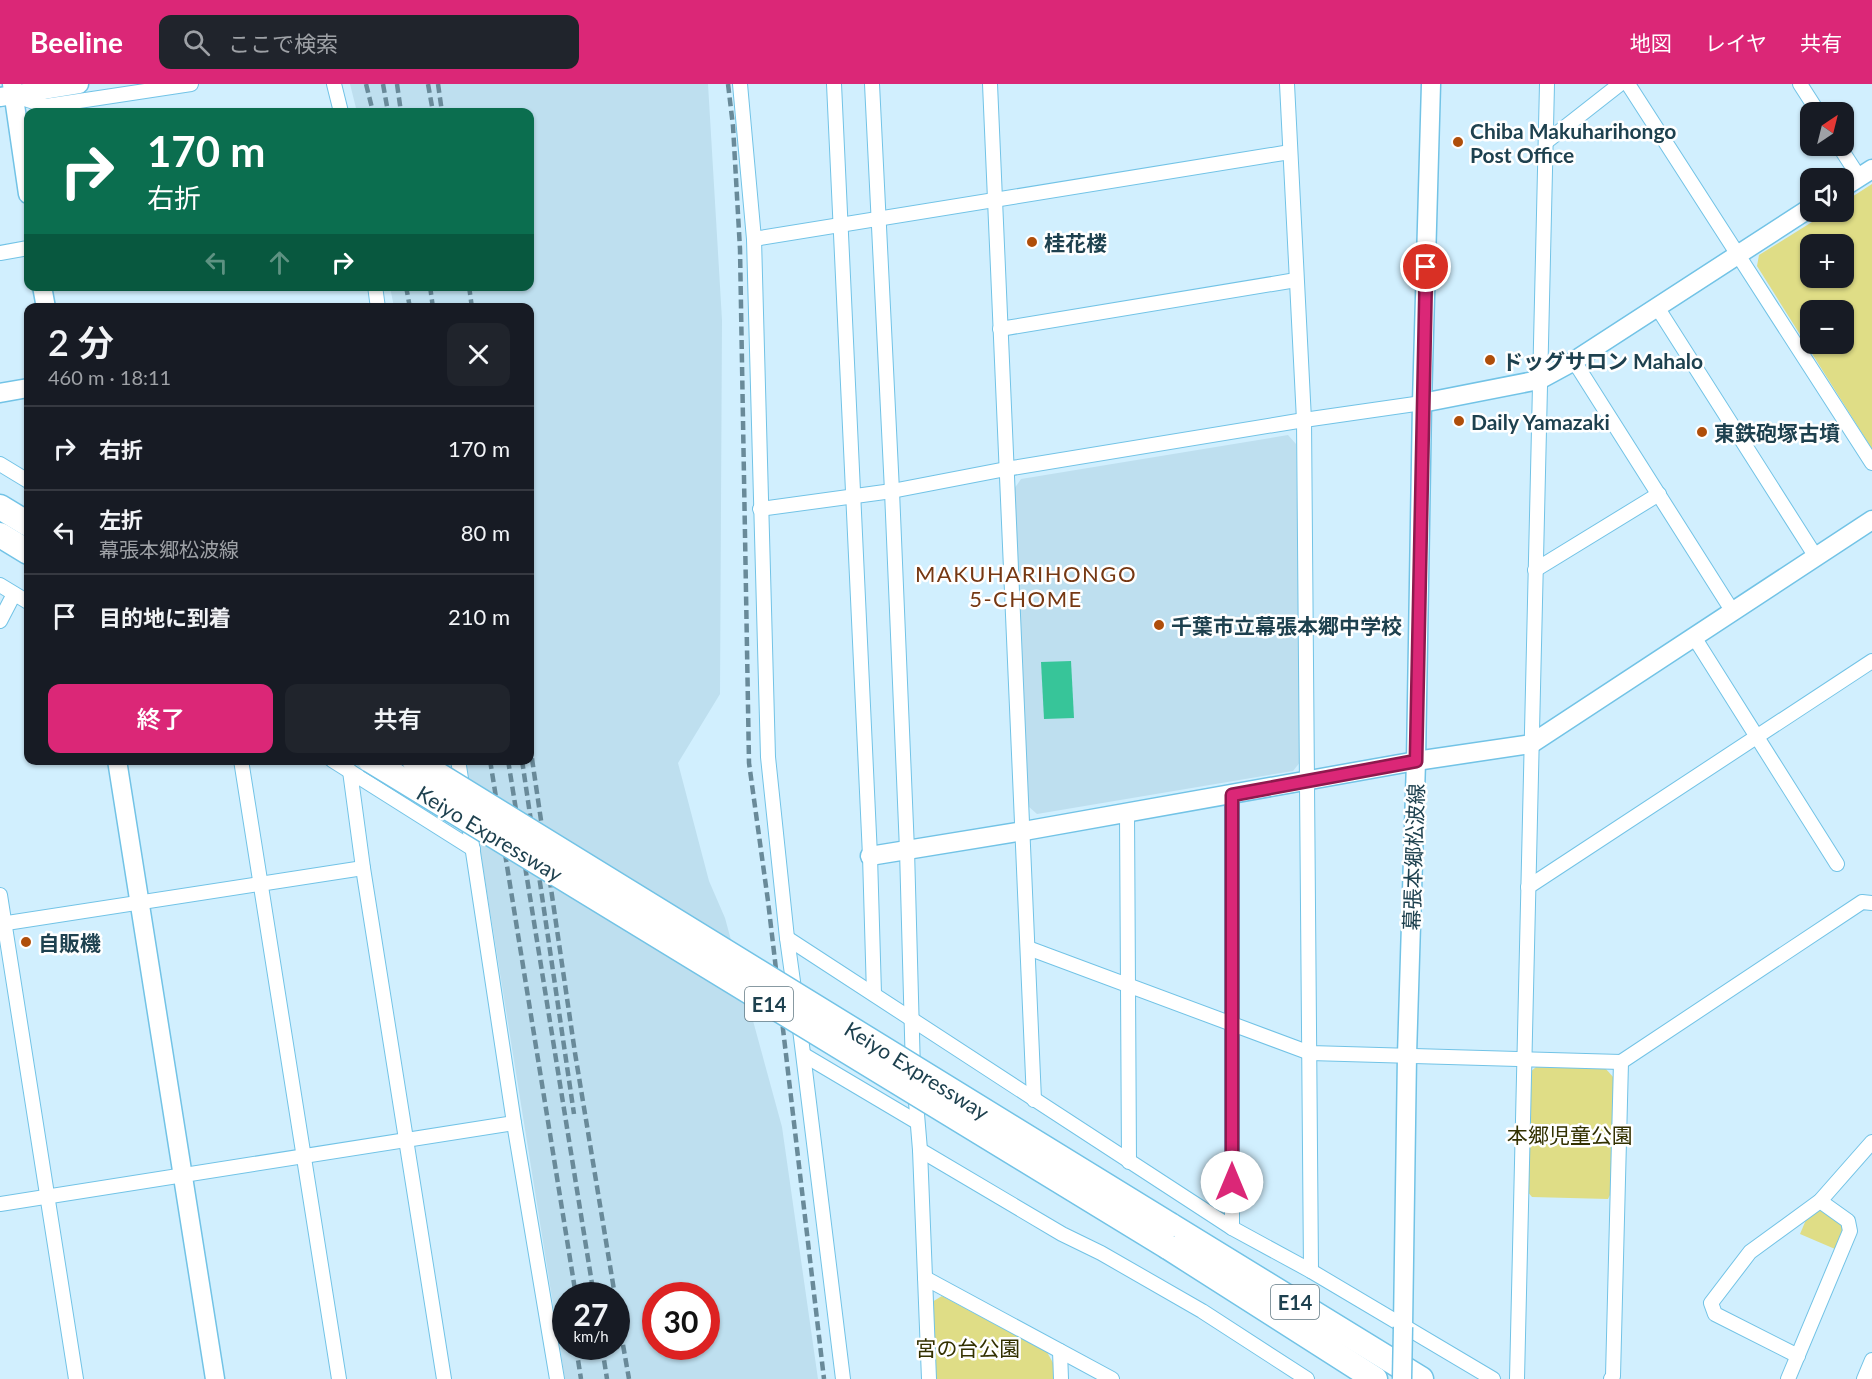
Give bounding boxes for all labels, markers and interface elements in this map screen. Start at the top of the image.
search box [159,15,579,69]
text: Beeline [30,25,123,59]
icon: search [180,26,213,59]
text: ここで検索 [228,30,338,57]
text: 地図 [1630,30,1672,55]
text: レイヤ [1705,30,1767,55]
text: 共有 [1800,30,1842,55]
north arrow [1800,102,1854,156]
map controls [1800,102,1854,354]
place label: Chiba Makuharihongo Post Office [1470,118,1676,167]
text: 170 m [147,126,265,176]
icon: right [48,132,126,210]
marker: Chiba Makuharihongo Post Office [1451,135,1465,149]
button: sound [1800,168,1854,222]
text: 右折 [147,181,201,214]
place label: 桂花楼 [1044,230,1107,255]
button: + [1800,234,1854,288]
marker: 桂花楼 [1025,235,1039,249]
pin [1400,241,1451,292]
icon: left [200,246,233,279]
icon: ahead [263,246,296,279]
icon: right [326,246,359,279]
icon: arrive [1409,250,1442,283]
button: − [1800,300,1854,354]
text: 2 分 [48,320,114,364]
button: close [447,323,510,386]
place label: ドッグサロン Mahalo [1502,348,1703,373]
marker: ドッグサロン Mahalo [1483,353,1497,367]
text: 460 m · 18:11 [48,365,171,389]
place label: Daily Yamazaki [1471,409,1610,434]
marker: Daily Yamazaki [1452,414,1466,428]
place label: 東鉄砲塚古墳 [1714,420,1840,445]
marker: 東鉄砲塚古墳 [1695,425,1709,439]
icon: right [48,432,81,465]
text: 170 m [448,435,510,462]
text: 右折 [99,436,143,463]
text: 左折 [99,506,143,533]
icon: left [48,516,81,549]
text: 80 m [461,519,510,546]
text: 幕張本郷松波線 [99,537,239,561]
district label: MAKUHARIHONGO 5-CHOME [915,560,1137,612]
icon: arrive [48,600,81,633]
text: 210 m [448,603,510,630]
text: 目的地に到着 [99,604,231,631]
place label: 千葉市立幕張本郷中学校 [1171,613,1402,638]
marker: 千葉市立幕張本郷中学校 [1152,618,1166,632]
button: 終了 [48,684,273,753]
button: 共有 [285,684,510,753]
street label: Keiyo Expressway [413,780,567,886]
street label: 幕張本郷松波線 [1398,783,1428,931]
place label: 自販機 [38,930,101,955]
marker: 自販機 [19,935,33,949]
road number: E14 [745,987,793,1021]
street label: Keiyo Expressway [840,1016,994,1124]
park label: 本郷児童公園 [1507,1122,1633,1147]
position arrow [1200,1150,1264,1214]
speed limit sign: 30 [642,1282,720,1360]
road number: E14 [1271,1285,1319,1319]
text: 27 [574,1296,608,1332]
text: km/h [573,1327,609,1345]
park label: 宮の台公園 [916,1335,1021,1360]

